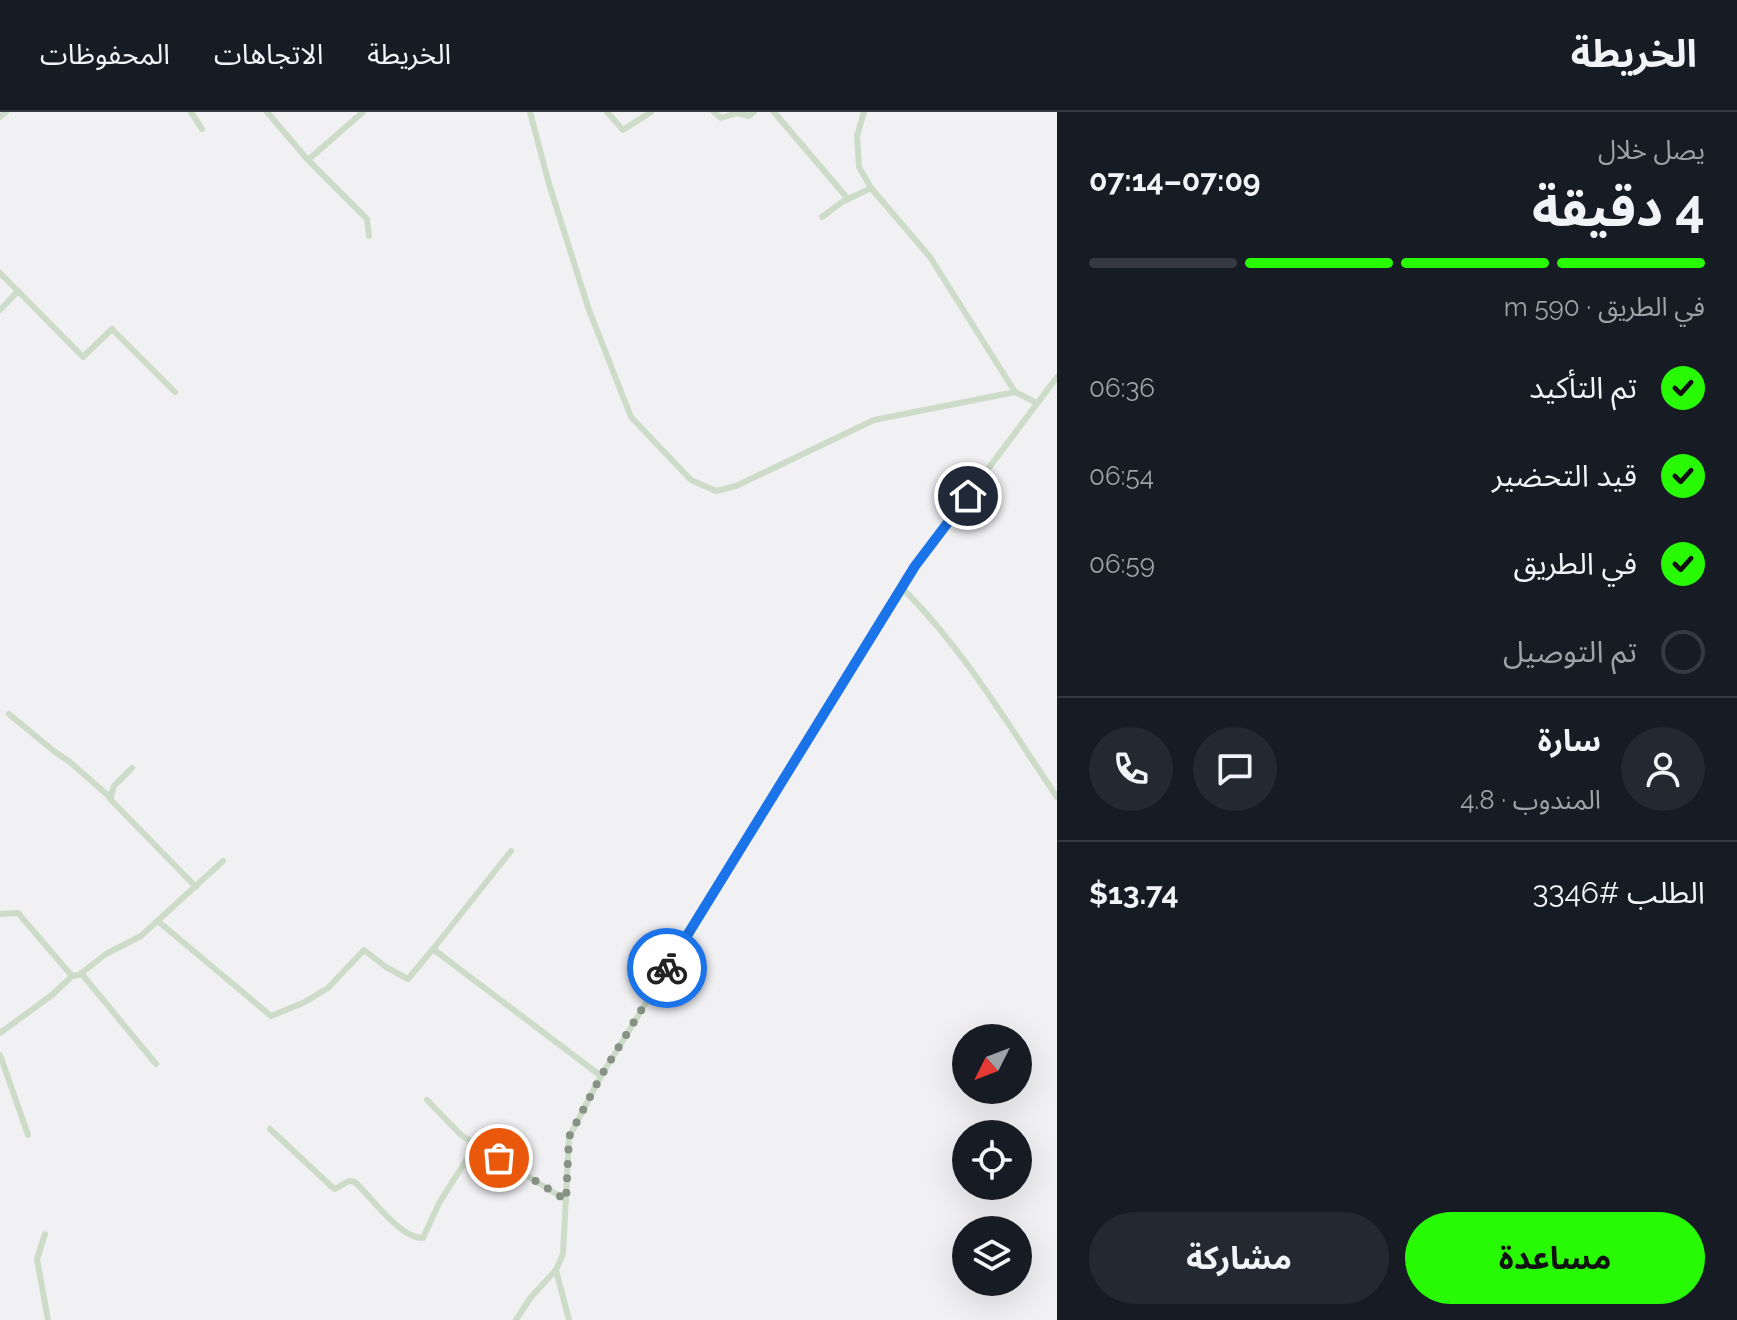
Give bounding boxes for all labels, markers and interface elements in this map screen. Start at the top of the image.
text: الخريطة [1571,31,1697,76]
text: المحفوظات [40,38,170,71]
text: الاتجاهات [214,38,323,71]
text: الخريطة [367,38,451,71]
text: يصل خلال [1598,135,1705,165]
text: 07:09–07:14 [1089,163,1260,198]
text: 4 دقيقة [1532,177,1705,238]
text: في الطريق · 590 m [1504,292,1705,322]
icon: check [1661,366,1705,410]
text: تم التأكيد [1529,370,1637,405]
text: 06:36 [1089,373,1155,403]
icon: check [1661,454,1705,498]
text: قيد التحضير [1492,458,1637,493]
text: 06:54 [1089,461,1154,491]
pin [934,462,1002,530]
icon: home [946,474,990,518]
icon: check [1661,542,1705,586]
text: في الطريق [1513,546,1637,581]
text: 06:59 [1089,549,1155,579]
text: تم التوصيل [1503,634,1637,669]
text: سارة [1538,723,1601,758]
button: phone [1089,727,1173,811]
button: chat [1193,727,1277,811]
button: person [1621,727,1705,811]
text: المندوب · 4.8 [1460,785,1601,815]
text: الطلب #3346 [1532,875,1705,910]
text: $13.74 [1089,876,1179,911]
courier [627,928,707,1008]
icon: bike [645,946,689,990]
north arrow [952,1024,1032,1104]
map controls [952,1024,1032,1296]
button: locate [952,1120,1032,1200]
pin [465,1124,533,1192]
icon: bag [477,1136,521,1180]
button: مشاركة [1089,1212,1389,1304]
button: مساعدة [1405,1212,1705,1304]
button: layers [952,1216,1032,1296]

